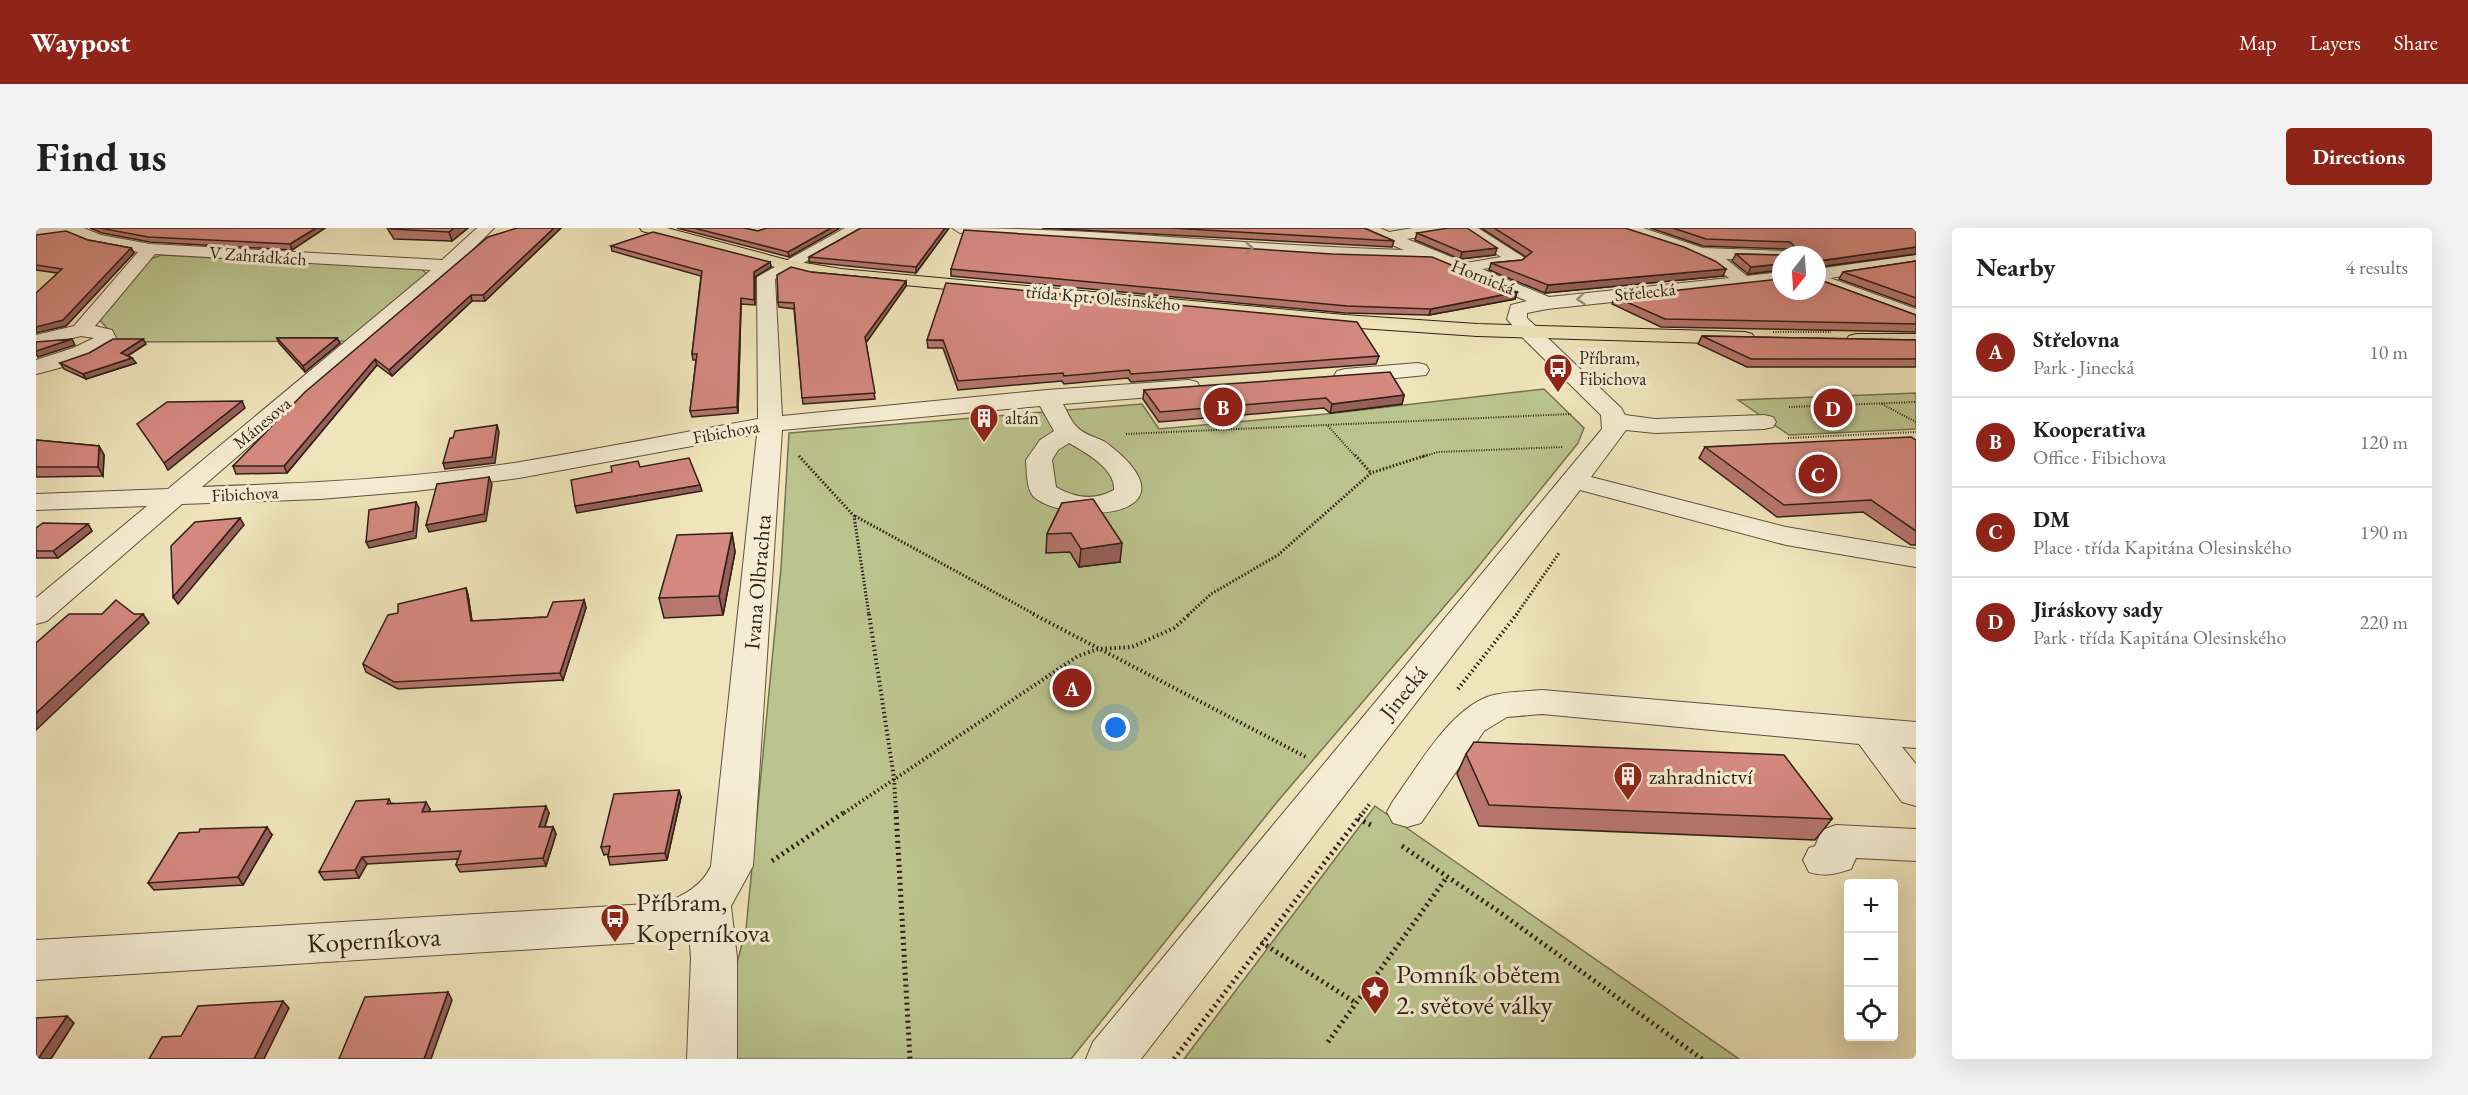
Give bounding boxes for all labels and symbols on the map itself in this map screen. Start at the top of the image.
street label: V Zahrádkách [209,241,307,270]
one-way arrow [1244,241,1253,254]
north arrow [1772,246,1826,300]
street label: Hornická [1448,253,1519,300]
street label: Střelecká [1613,277,1677,306]
street label: třída Kpt. Olesinského [1025,279,1181,316]
one-way arrow [1576,292,1585,305]
place label: Příbram, Fibichova [1579,346,1647,390]
bus stop icon: Příbram, Fibichova [1542,352,1574,394]
pin: B [1204,384,1242,429]
pin: D [1814,386,1852,430]
street label: Mánesova [228,391,296,454]
building icon: altán [968,402,1000,444]
place label: altán [1005,406,1039,429]
street label: Fibichova [691,414,762,449]
pin: C [1798,452,1838,496]
street label: Fibichova [211,480,280,507]
street label: Ivana Olbrachta [737,513,778,651]
street label: Jinecká [1372,659,1434,727]
pin: A [1052,666,1092,710]
your location [1101,713,1130,742]
building icon: zahradnictví [1612,760,1644,802]
place label: zahradnictví [1649,762,1753,791]
place label: Příbram, Koperníkova [636,884,770,950]
bus stop icon: Příbram, Koperníkova [599,902,631,944]
street label: Koperníkova [306,919,442,960]
place label: Pomník obětem 2. světové války [1396,956,1561,1022]
place icon: Pomník obětem 2. světové války [1359,974,1391,1016]

